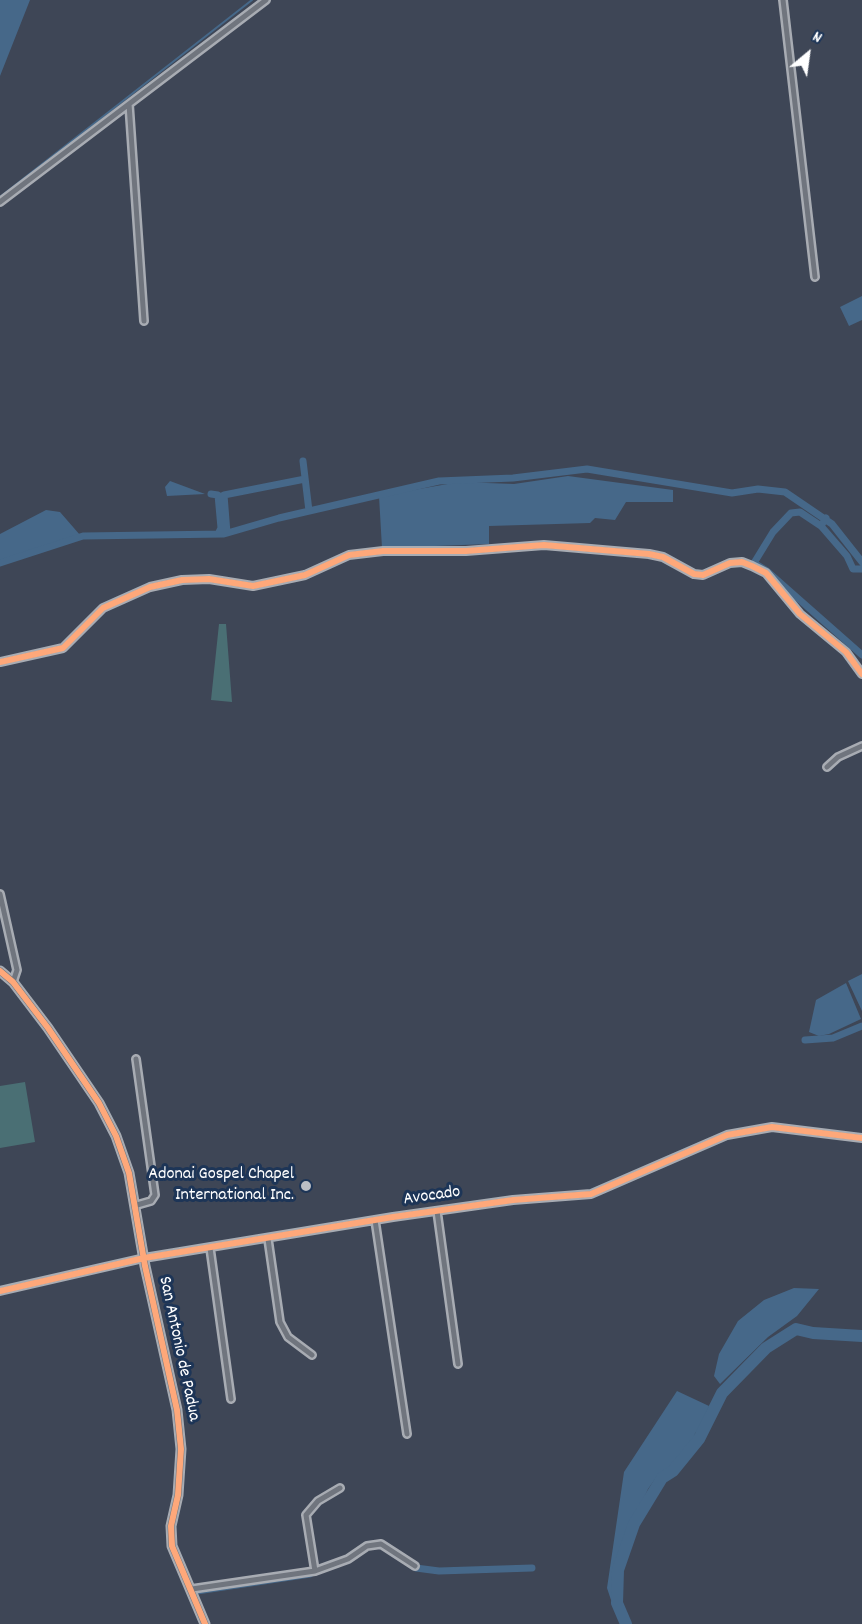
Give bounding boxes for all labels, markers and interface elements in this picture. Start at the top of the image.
north arrow [778,24,838,84]
text: N [808,26,826,50]
place label: Adonai Gospel Chapel International Inc. [148,1165,294,1208]
marker: Adonai Gospel Chapel International Inc. [299,1179,313,1193]
street label: Avocado [402,1182,462,1212]
street label: San Antonio de Padua [152,1275,204,1423]

